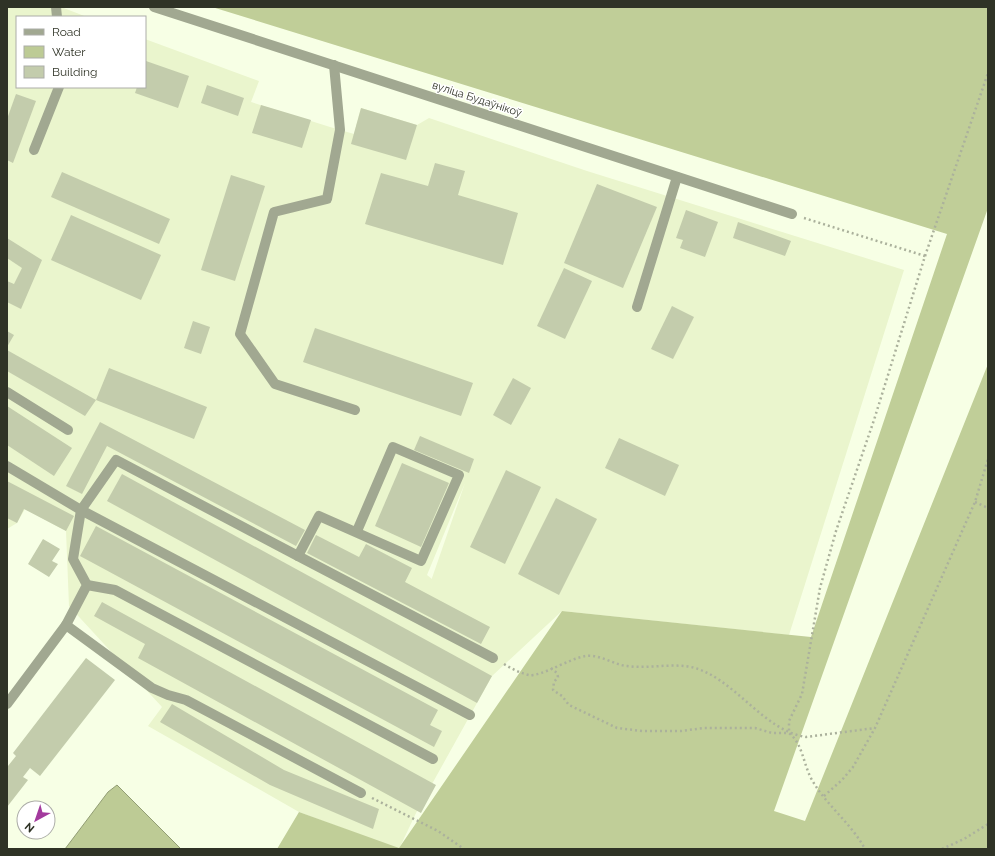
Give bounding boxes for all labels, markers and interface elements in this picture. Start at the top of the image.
legend [16,16,146,88]
text: Road [52,25,81,39]
text: Water [52,45,86,59]
text: Building [52,65,98,79]
street label: вуліца Будаўнікоў [431,78,524,120]
north arrow [16,800,56,840]
text: N [22,820,37,835]

